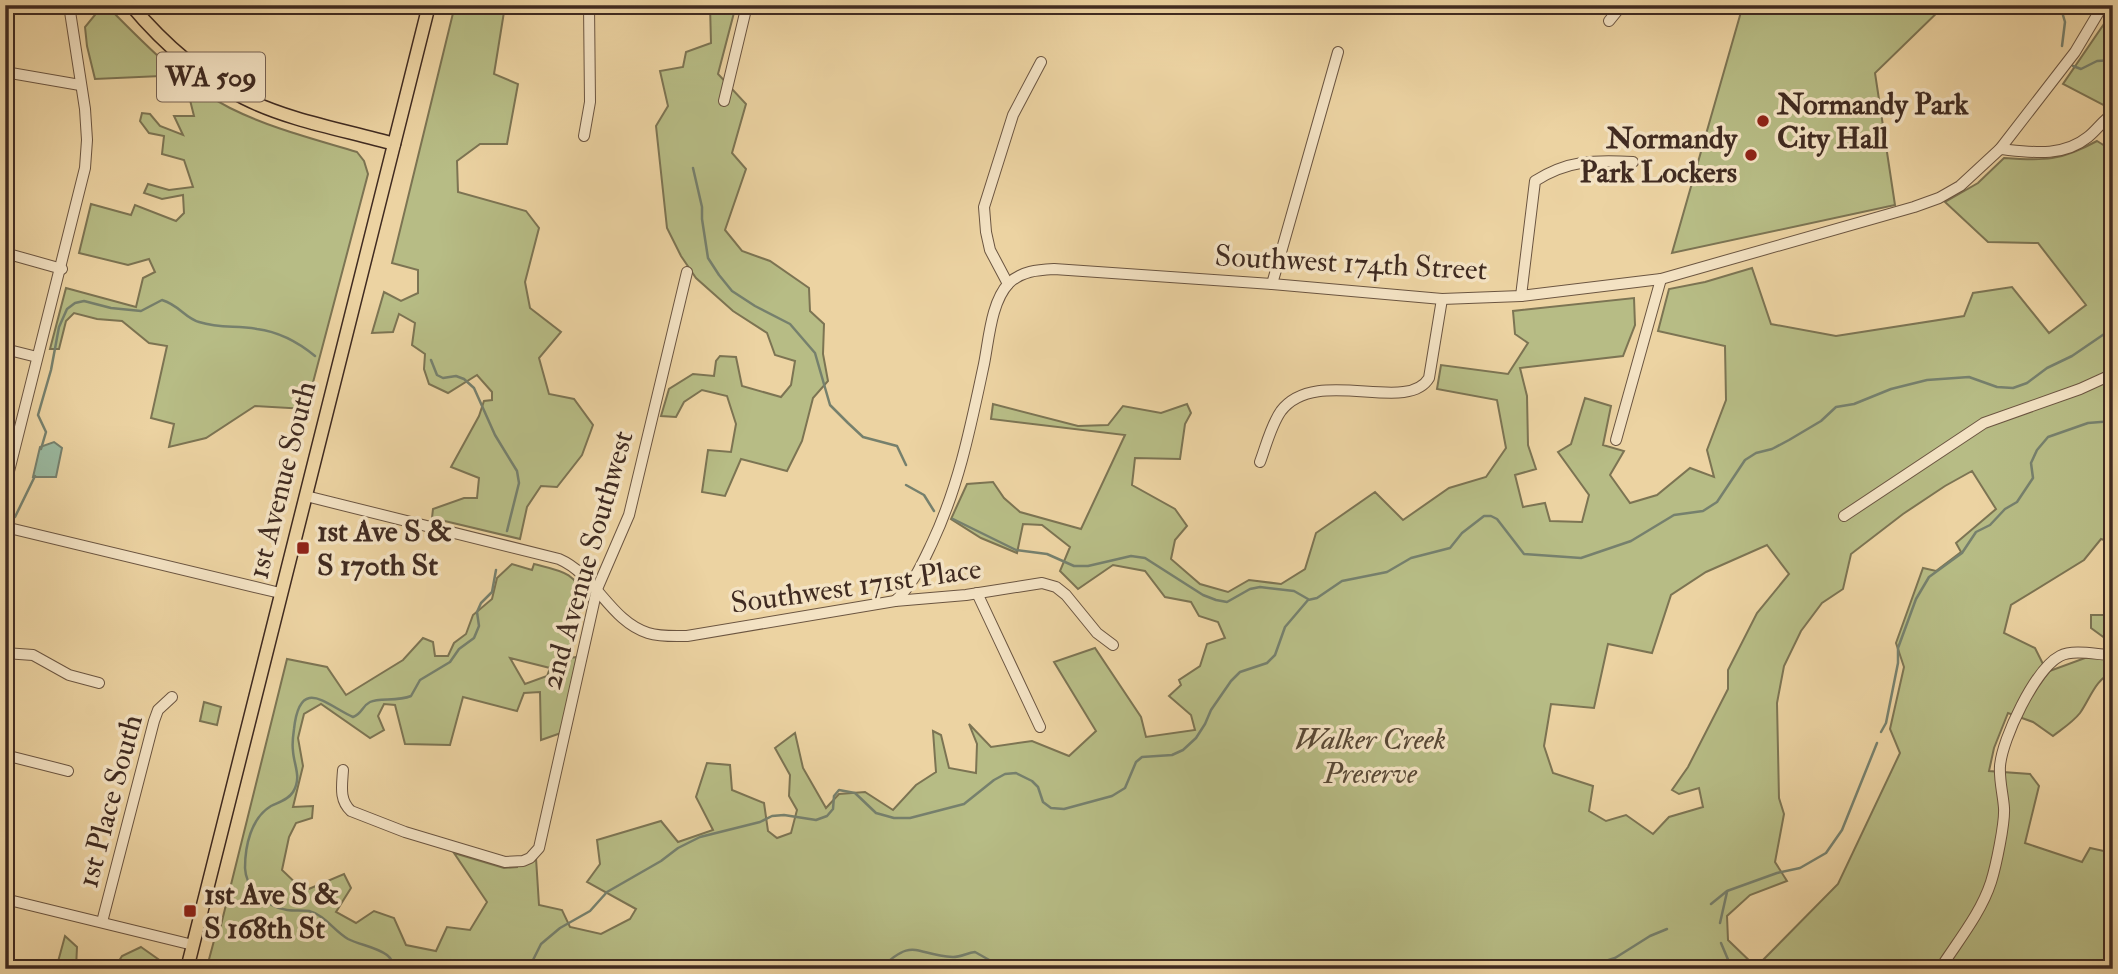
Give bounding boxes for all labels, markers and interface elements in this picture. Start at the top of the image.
road number: WA 509 [157,52,265,102]
place label: Normandy Park City Hall [1776,86,1969,157]
marker: Normandy Park City Hall [1755,113,1771,129]
place label: Normandy Park Lockers [1580,120,1739,191]
marker: Normandy Park Lockers [1743,147,1759,163]
street label: Southwest 174th Street [1214,237,1488,289]
street label: 1st Avenue South [240,377,324,583]
street label: 2nd Avenue Southwest [532,426,642,694]
place label: 1st Ave S & S 170th St [317,513,452,584]
marker: 1st Ave S & S 170th St [295,540,311,556]
street label: Southwest 171st Place [728,550,984,622]
street label: 1st Place South [69,710,151,892]
park label: Walker Creek Preserve [1294,721,1446,792]
place label: 1st Ave S & S 168th St [204,876,339,947]
marker: 1st Ave S & S 168th St [182,903,198,919]

